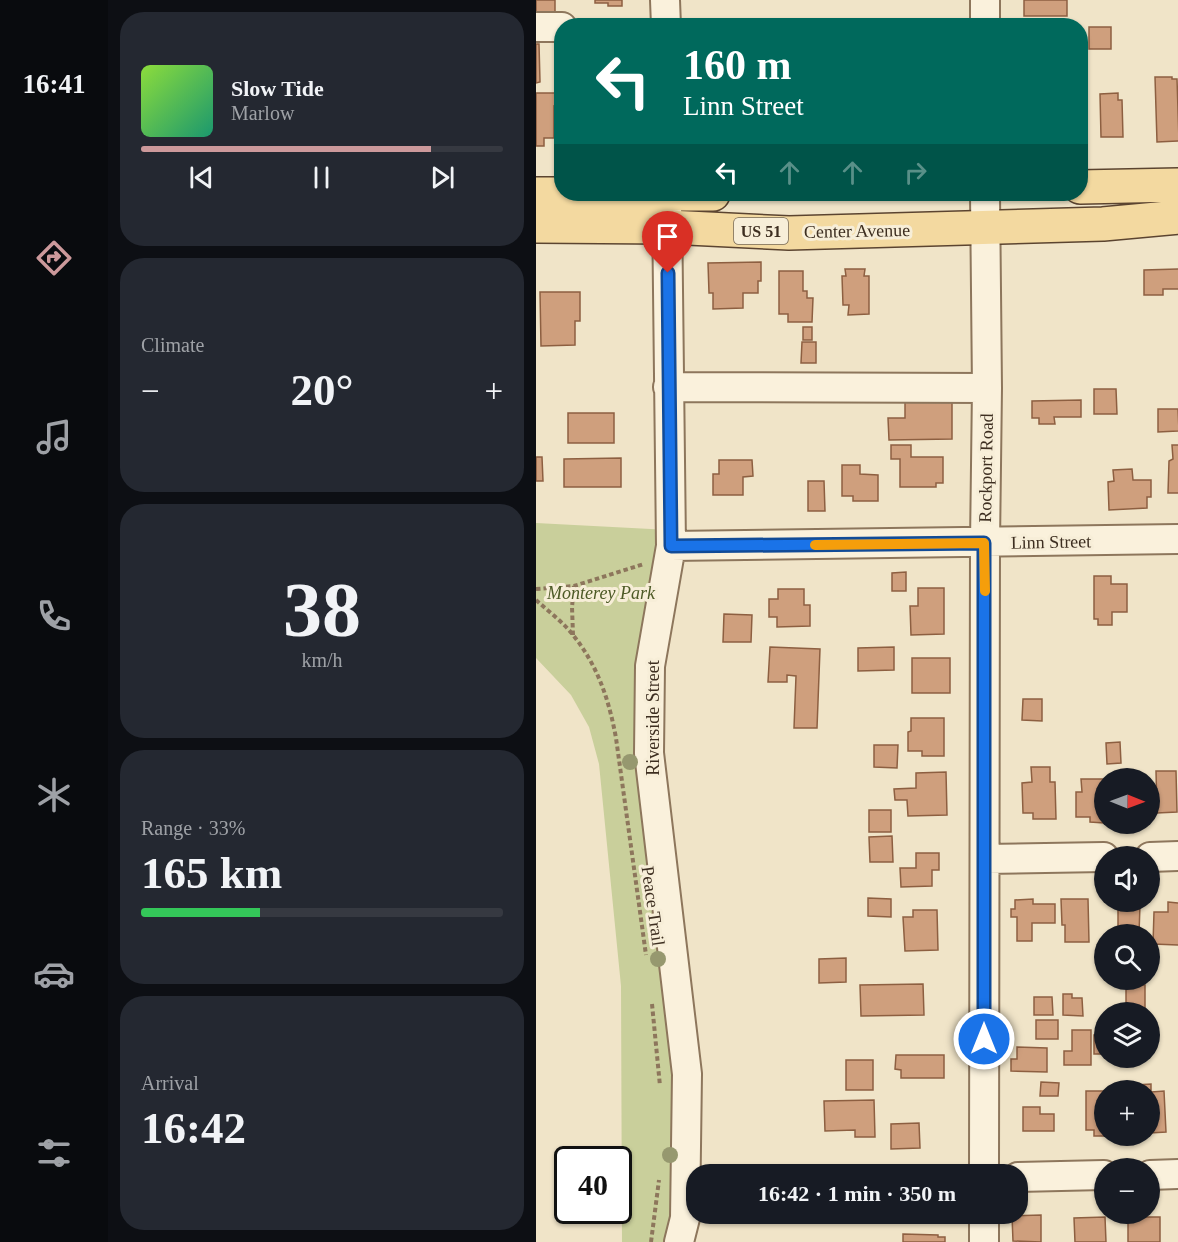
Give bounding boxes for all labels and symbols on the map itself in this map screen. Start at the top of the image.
pin [642,211,693,273]
road number: US 51 [734,218,788,244]
street label: Center Avenue [804,220,910,242]
street label: Rockport Road [975,413,997,523]
street label: Linn Street [1011,531,1091,553]
park label: Monterey Park [546,583,656,603]
street label: Riverside Street [643,660,663,776]
north arrow [1094,768,1160,834]
street label: Peace Trail [637,865,669,947]
position arrow [952,1007,1016,1071]
speed limit sign: 40 [554,1146,632,1224]

